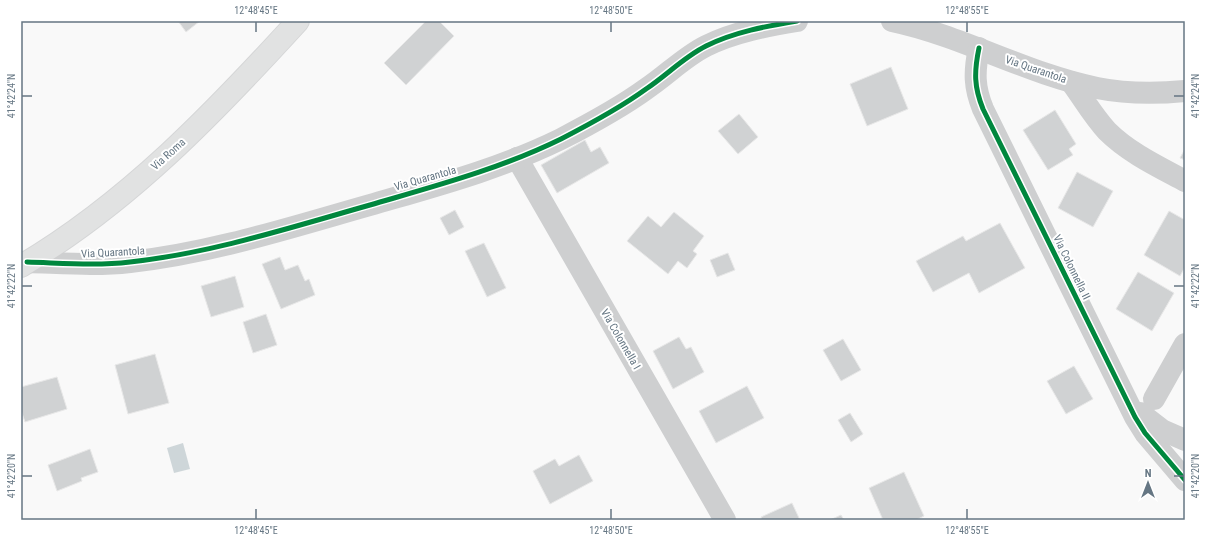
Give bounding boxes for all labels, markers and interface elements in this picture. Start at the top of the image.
text: 12°48'45"E [234,5,278,16]
text: 12°48'50"E [589,5,633,16]
text: 12°48'55"E [945,5,989,16]
street label: Via Quarantola [1004,53,1068,86]
text: 41°42'24"N [6,74,17,118]
text: 41°42'24"N [1190,74,1201,118]
street label: Via Roma [149,136,188,173]
street label: Via Quarantola [393,163,458,194]
street label: Via Colonnella II [1050,233,1093,302]
street label: Via Quarantola [81,244,145,261]
text: 41°42'22"N [6,264,17,308]
text: 41°42'22"N [1190,264,1201,308]
street label: Via Colonnella I [598,307,643,372]
text: 41°42'20"N [6,454,17,498]
text: 41°42'20"N [1190,454,1201,498]
north arrow [1128,463,1168,503]
text: N [1145,467,1152,480]
text: 12°48'45"E [234,525,278,536]
text: 12°48'50"E [589,525,633,536]
text: 12°48'55"E [945,525,989,536]

